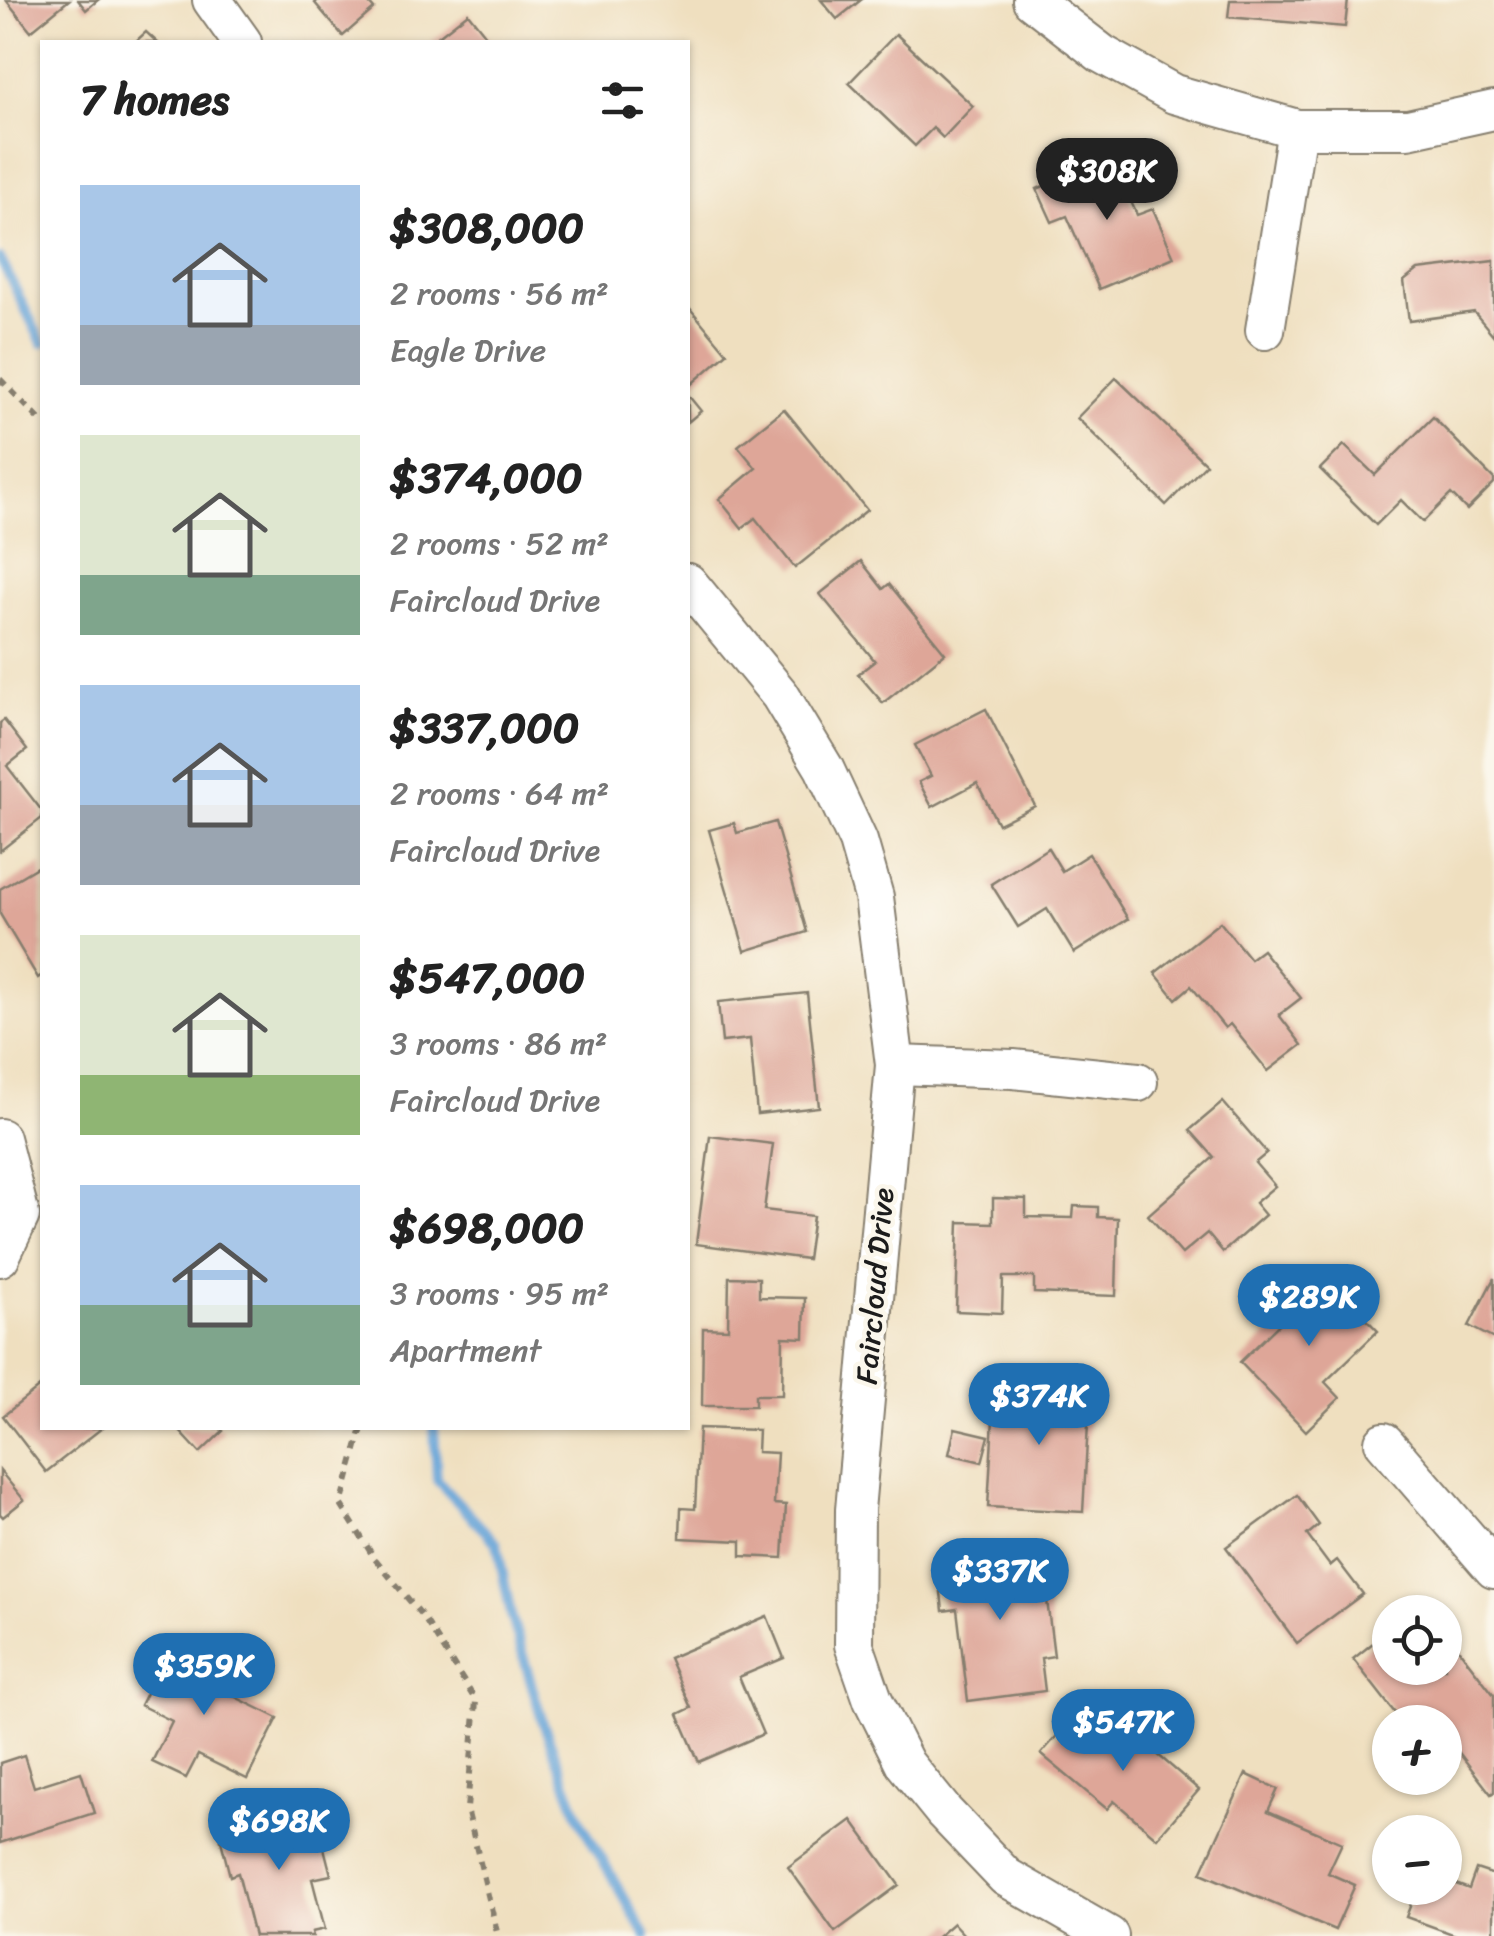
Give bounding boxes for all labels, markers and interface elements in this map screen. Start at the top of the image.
text: 7 homes [80,63,229,137]
icon: filters [595,73,650,128]
pin: $308K [1037,138,1177,223]
text: $308K [1058,142,1156,199]
text: $308,000 [390,191,584,265]
icon: home [160,225,280,345]
text: 2 rooms · 56 m² [390,265,609,322]
text: Eagle Drive [390,322,546,379]
text: $374,000 [390,441,583,515]
icon: home [160,475,280,595]
text: 2 rooms · 52 m² [390,515,609,572]
text: Faircloud Drive [390,572,600,629]
text: $337,000 [390,691,579,765]
icon: home [160,725,280,845]
text: 2 rooms · 64 m² [390,765,609,822]
text: Faircloud Drive [390,822,600,879]
text: $547,000 [390,941,585,1015]
icon: home [160,975,280,1095]
text: 3 rooms · 86 m² [390,1015,607,1072]
text: Faircloud Drive [390,1072,600,1129]
street label: Faircloud Drive [840,1186,910,1386]
text: $698,000 [390,1191,584,1265]
icon: home [160,1225,280,1345]
pin: $289K [1239,1264,1379,1349]
text: 3 rooms · 95 m² [390,1265,609,1322]
text: $289K [1260,1268,1358,1325]
text: Apartment [390,1322,541,1379]
pin: $374K [969,1363,1109,1448]
text: $374K [991,1367,1087,1424]
pin: $337K [930,1538,1070,1623]
text: $337K [953,1542,1047,1599]
map controls [1372,1595,1462,1905]
button: locate [1372,1595,1462,1685]
pin: $359K [134,1633,274,1718]
text: $359K [155,1637,253,1694]
pin: $547K [1053,1689,1193,1774]
text: $547K [1074,1693,1172,1750]
button: + [1372,1705,1462,1795]
pin: $698K [209,1788,349,1873]
text: $698K [230,1792,328,1849]
button: − [1372,1815,1462,1905]

